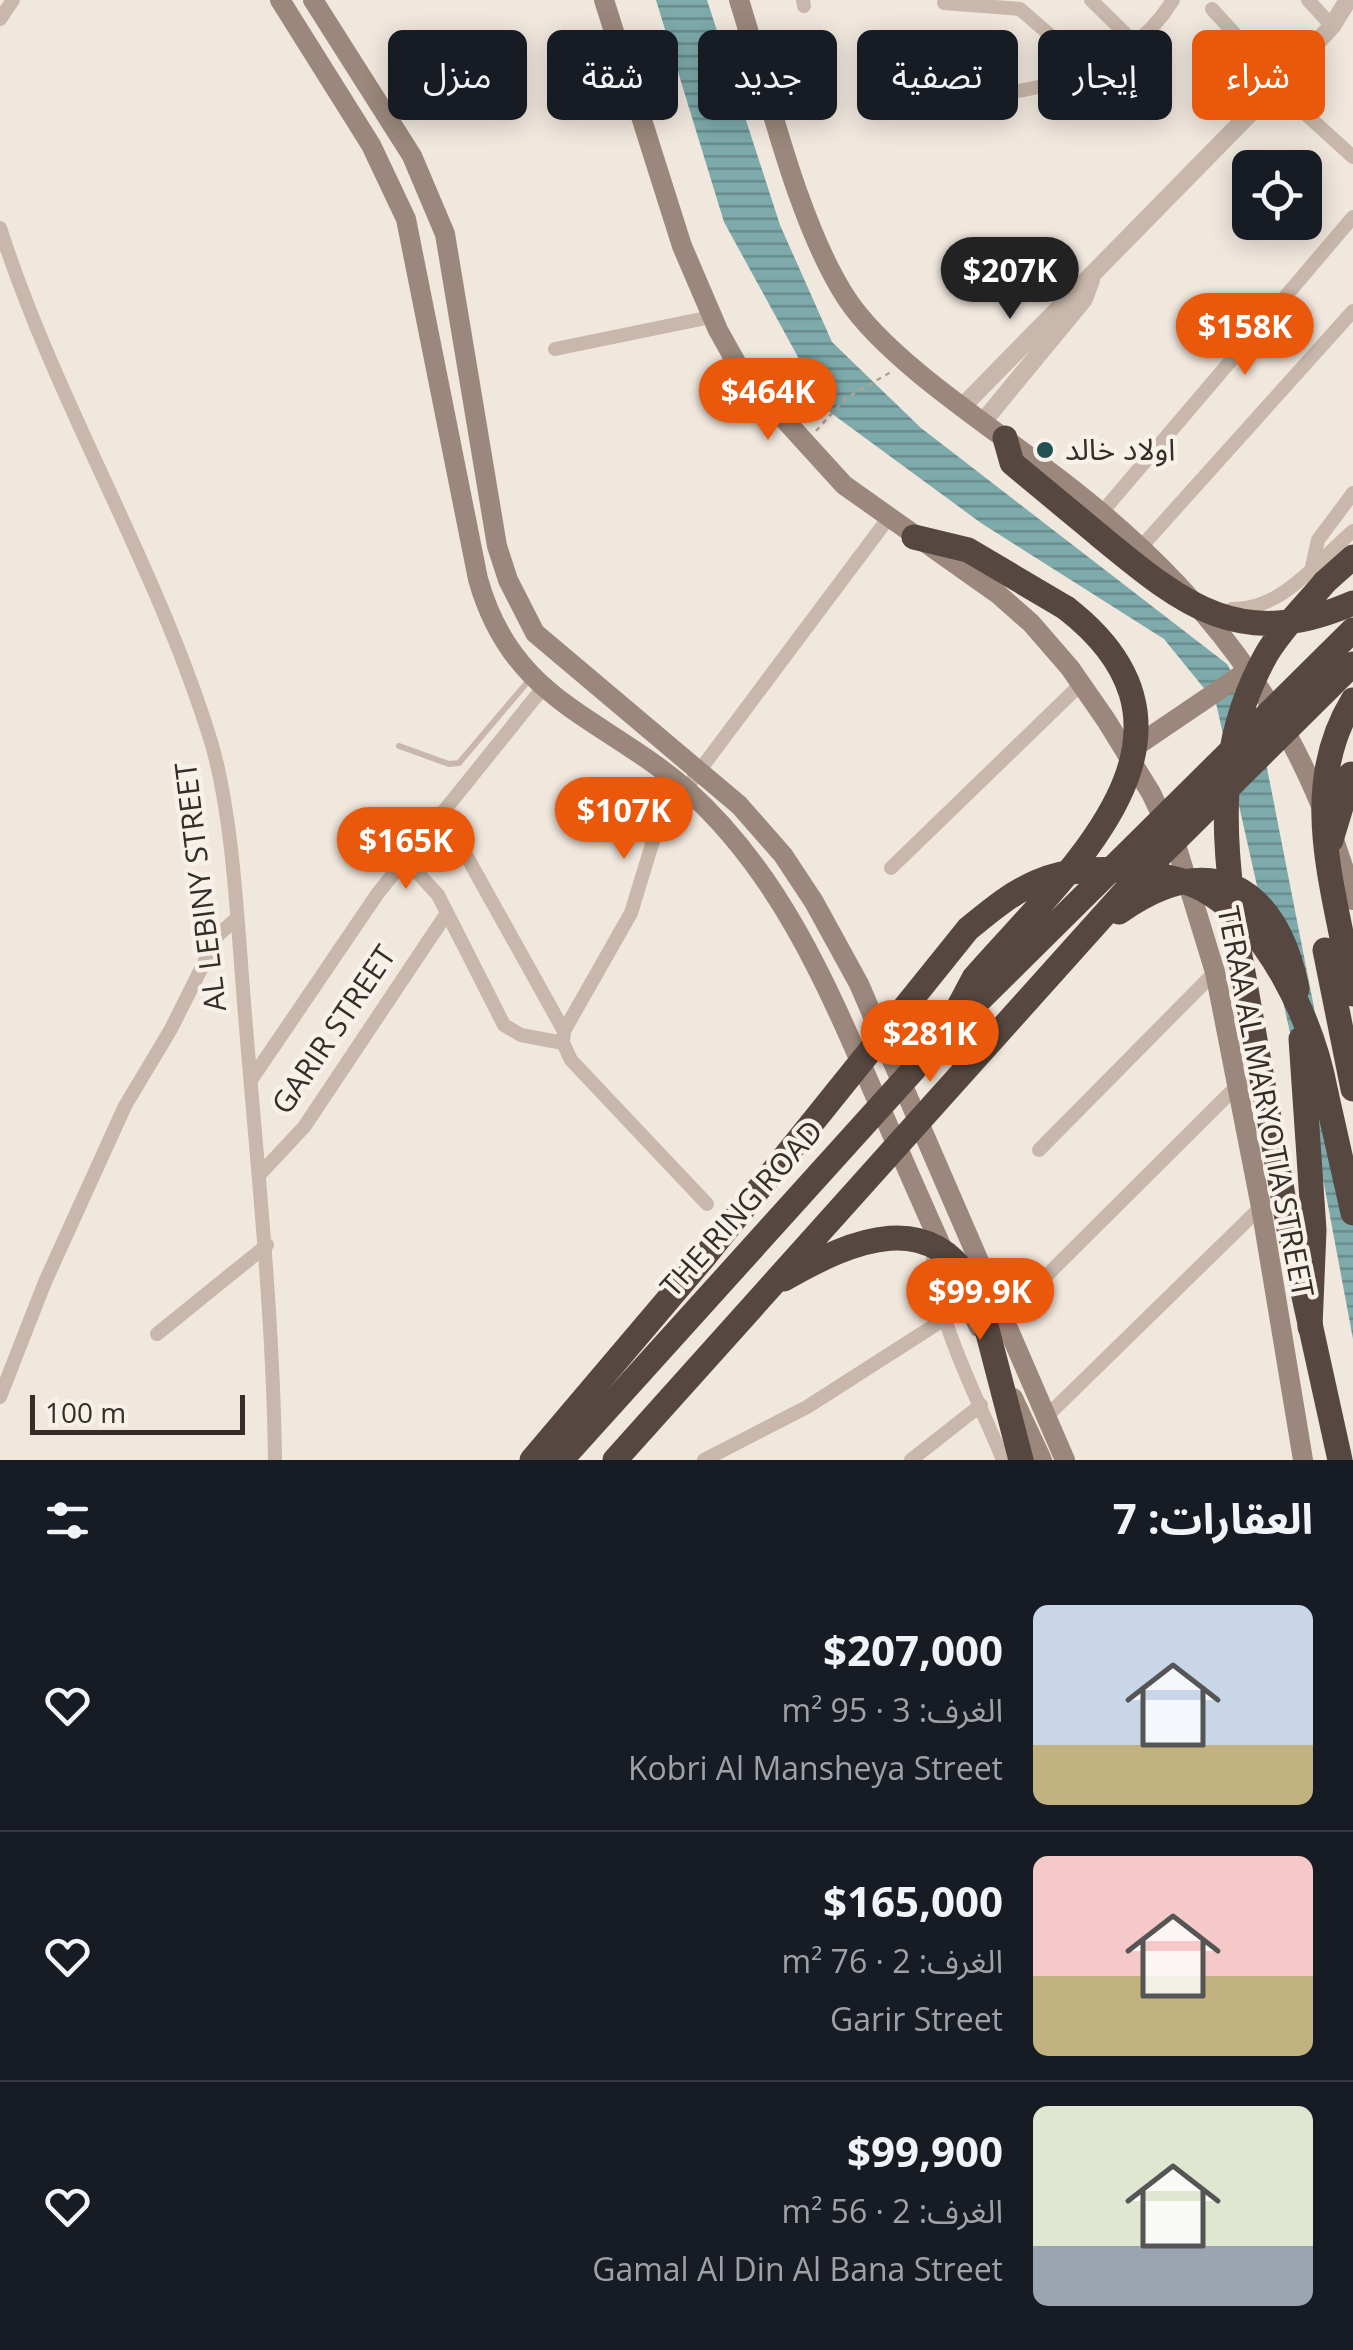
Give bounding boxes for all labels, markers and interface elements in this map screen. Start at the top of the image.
chip: منزل [388,30,527,120]
chip: شقة [547,30,678,120]
chip: جديد [698,30,837,120]
chip: تصفية [857,30,1018,120]
chip: إيجار [1038,30,1172,120]
chip: شراء [1192,30,1325,120]
map controls [1232,150,1322,240]
button: locate [1232,150,1322,240]
pin: $207K [940,237,1080,322]
text: $207K [963,248,1057,291]
pin: $158K [1175,293,1315,378]
text: $158K [1198,304,1292,347]
pin: $464K [698,358,838,443]
text: $464K [721,369,815,412]
place label: اولاد خالد [1065,428,1175,469]
marker: اولاد خالد [1034,439,1056,461]
street label: AL LEBINY STREET [164,760,235,1014]
pin: $107K [554,777,694,862]
text: $107K [577,788,671,831]
pin: $165K [336,807,476,892]
text: $165K [359,818,453,861]
street label: TERAA AL MARYOTIA STREET [1208,903,1325,1301]
street label: GARIR STREET [261,936,405,1122]
pin: $281K [860,1000,1000,1085]
text: $281K [883,1011,977,1054]
street label: THE RING ROAD [650,1111,831,1305]
pin: $99.9K [899,1258,1061,1343]
text: $99.9K [928,1269,1032,1312]
scale bar [30,1390,245,1434]
text: 100 m [45,1393,126,1431]
text: العقارات: 7 [1113,1489,1313,1546]
icon: filters [40,1493,95,1548]
text: $207,000 [823,1621,1003,1678]
icon: home [1113,1645,1233,1765]
icon: heart [40,1678,95,1733]
text: الغرف: 3 · 95 m² [782,1688,1003,1731]
text: Kobri Al Mansheya Street [628,1746,1003,1789]
text: $165,000 [823,1872,1003,1929]
icon: home [1113,1896,1233,2016]
icon: heart [40,1929,95,1984]
text: الغرف: 2 · 76 m² [782,1939,1003,1982]
text: Garir Street [830,1997,1003,2040]
text: $99,900 [847,2122,1003,2179]
icon: home [1113,2146,1233,2266]
icon: heart [40,2179,95,2234]
text: الغرف: 2 · 56 m² [782,2189,1003,2232]
text: Gamal Al Din Al Bana Street [592,2247,1003,2290]

